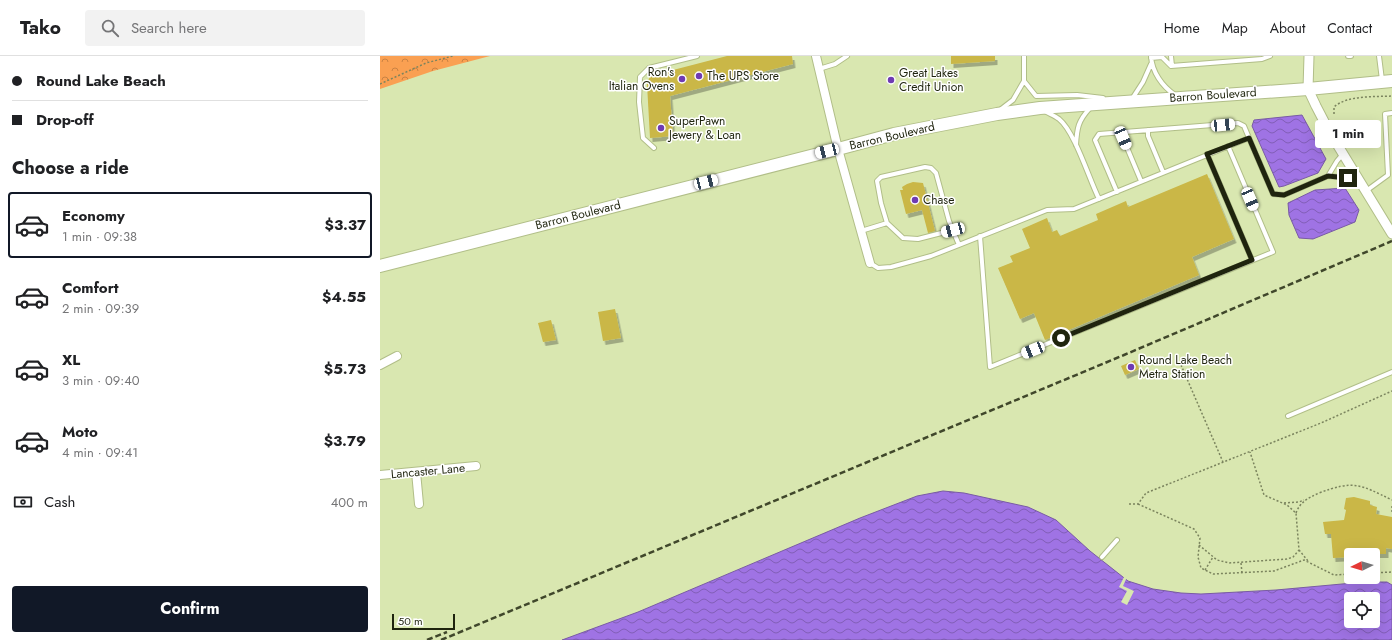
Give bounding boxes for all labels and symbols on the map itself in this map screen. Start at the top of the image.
place label: Ron's Italian Ovens [609,63,674,95]
place label: Great Lakes Credit Union [899,64,964,96]
place label: The UPS Store [707,67,779,85]
marker: The UPS Store [694,71,704,81]
marker: Ron's Italian Ovens [677,74,687,84]
marker: Great Lakes Credit Union [886,75,896,85]
street label: Barron Boulevard [1169,83,1257,107]
place label: SuperPawn Jewery & Loan [667,112,741,144]
street label: Barron Boulevard [847,117,937,155]
car [1211,118,1235,132]
callout: 1 min [1315,120,1381,148]
marker: SuperPawn Jewery & Loan [656,123,666,133]
car [1113,125,1133,151]
car [814,142,840,160]
route end [1339,169,1357,187]
car [693,173,719,191]
car [1240,186,1260,212]
place label: Chase [923,191,954,209]
marker: Chase [910,195,920,205]
street label: Barron Boulevard [533,196,623,234]
car [940,221,966,239]
route start [1052,329,1070,347]
car [1020,340,1046,360]
place label: Round Lake Beach Metra Station [1139,351,1232,383]
marker: Round Lake Beach Metra Station [1126,362,1136,372]
street label: Lancaster Lane [390,459,466,483]
north arrow [1344,548,1380,584]
scale bar [392,612,455,631]

